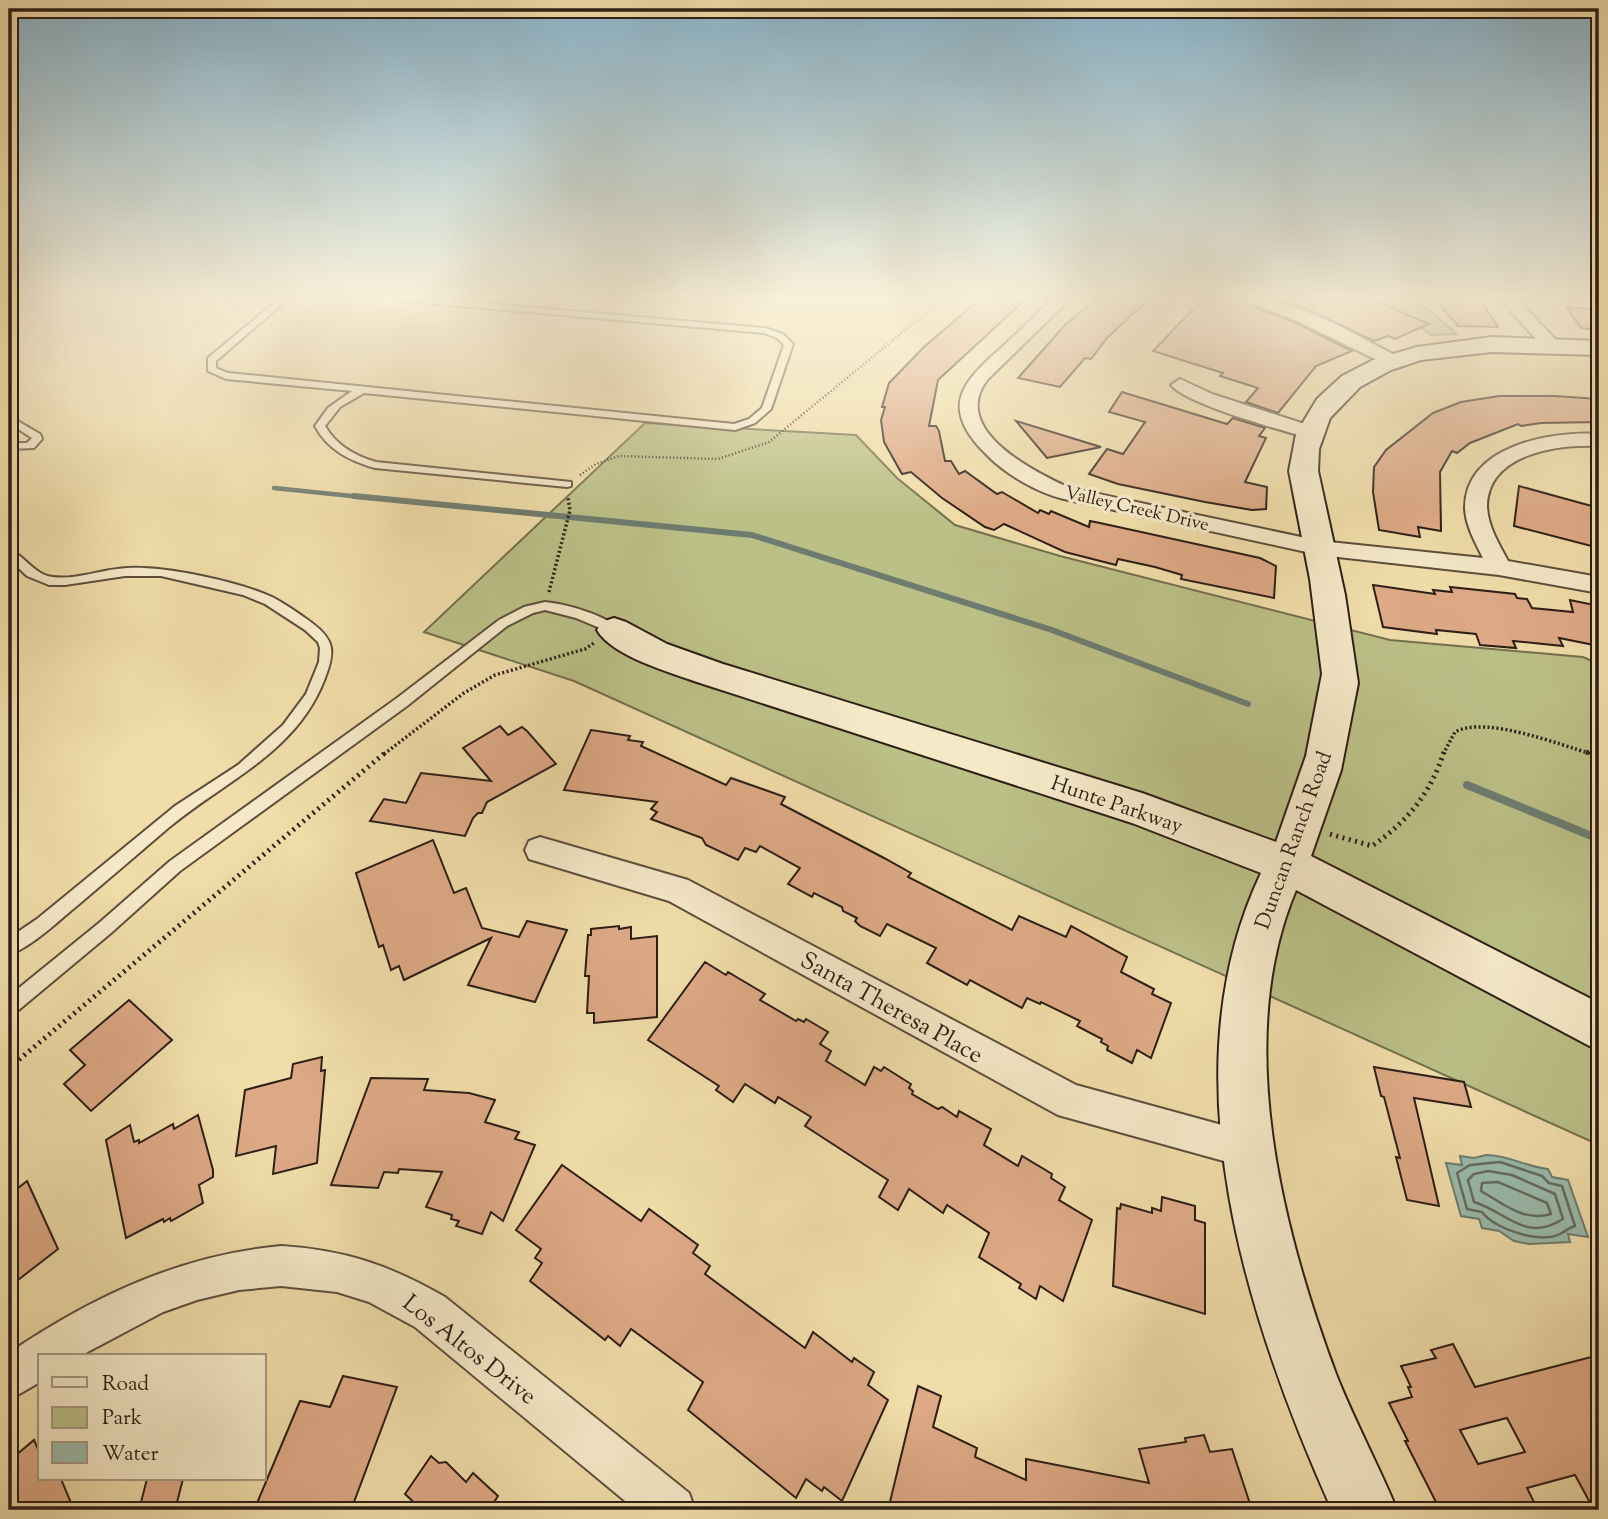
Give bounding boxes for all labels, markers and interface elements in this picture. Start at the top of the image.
street label: Valley Creek Drive [1062,481,1211,539]
street label: Duncan Ranch Road [1249,747,1341,934]
street label: Hunte Parkway [1046,769,1187,843]
street label: Santa Theresa Place [793,944,989,1073]
street label: Los Altos Drive [395,1287,543,1414]
legend [38,1354,266,1480]
text: Road [102,1370,149,1400]
text: Park [102,1404,143,1434]
text: Water [102,1440,159,1470]

